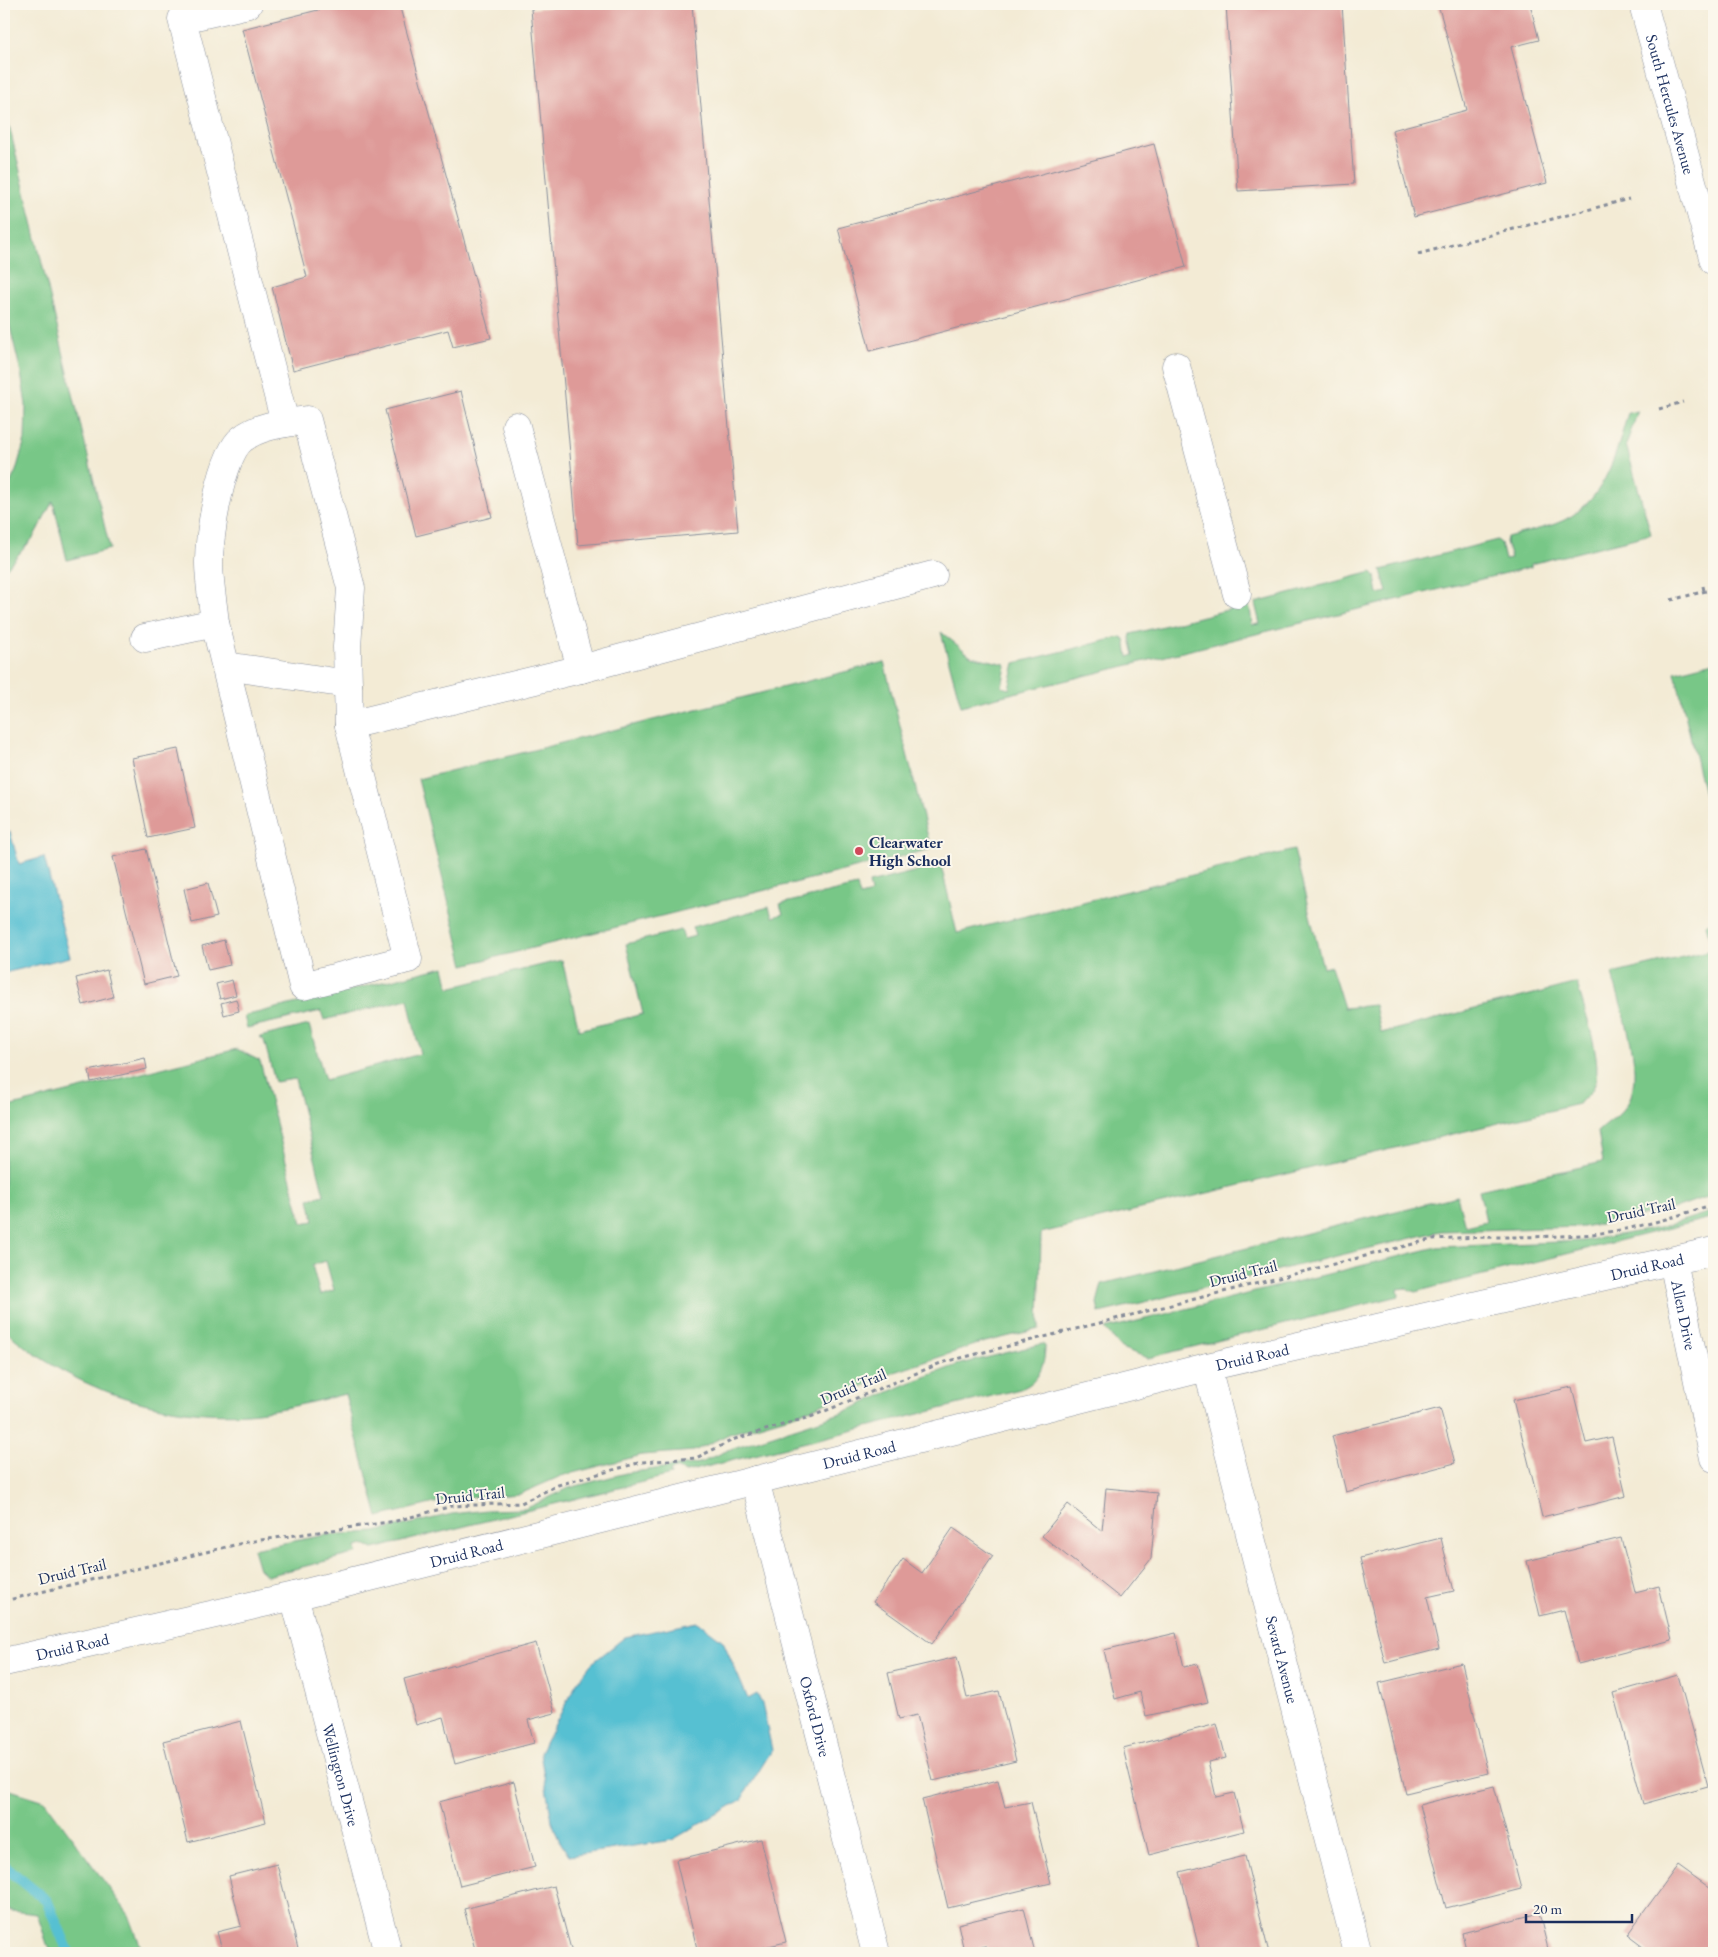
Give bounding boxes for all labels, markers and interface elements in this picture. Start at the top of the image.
street label: South Hercules Avenue [1641,32,1700,177]
place label: Clearwater High School [869,832,952,871]
marker: Clearwater High School [853,845,865,857]
street label: Druid Trail [1605,1193,1678,1228]
street label: Druid Road [1608,1248,1687,1285]
street label: Druid Trail [1207,1255,1280,1292]
street label: Allen Drive [1666,1277,1701,1352]
street label: Druid Road [1214,1338,1292,1376]
street label: Druid Trail [817,1363,890,1410]
street label: Druid Road [820,1435,899,1474]
street label: Druid Trail [434,1481,506,1510]
street label: Druid Road [428,1534,506,1573]
street label: Druid Trail [36,1553,109,1590]
street label: Sevard Avenue [1261,1614,1303,1706]
street label: Druid Road [34,1628,112,1665]
street label: Oxford Drive [795,1674,835,1759]
street label: Wellington Drive [317,1722,364,1829]
scale bar [1526,1892,1632,1924]
text: 20 m [1533,1899,1562,1918]

